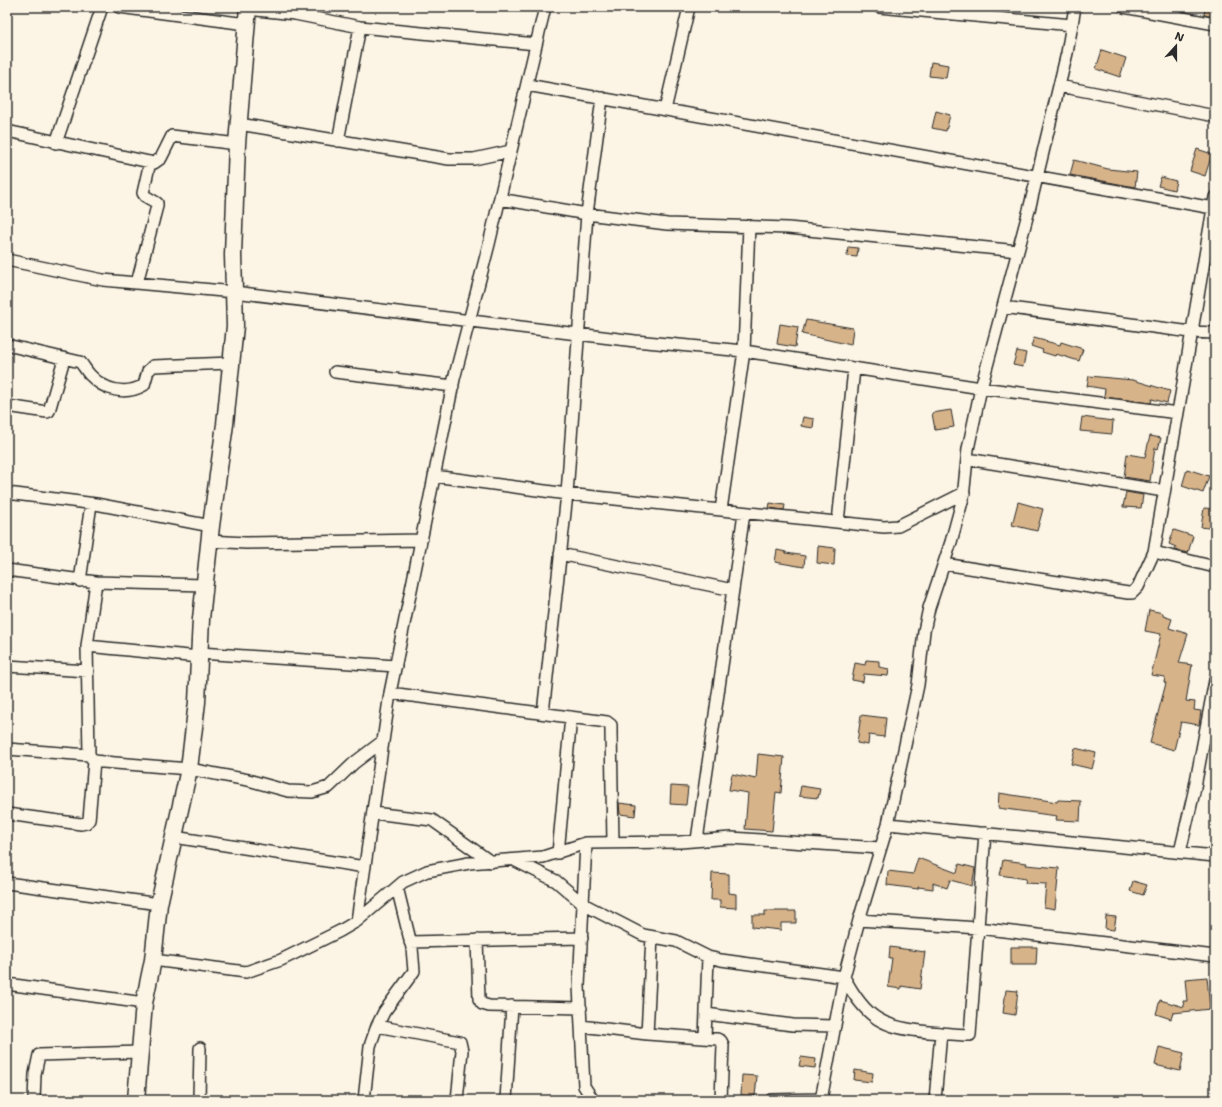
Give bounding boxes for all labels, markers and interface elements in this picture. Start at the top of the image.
north arrow [1156,26,1196,66]
text: N [1173,29,1186,46]

